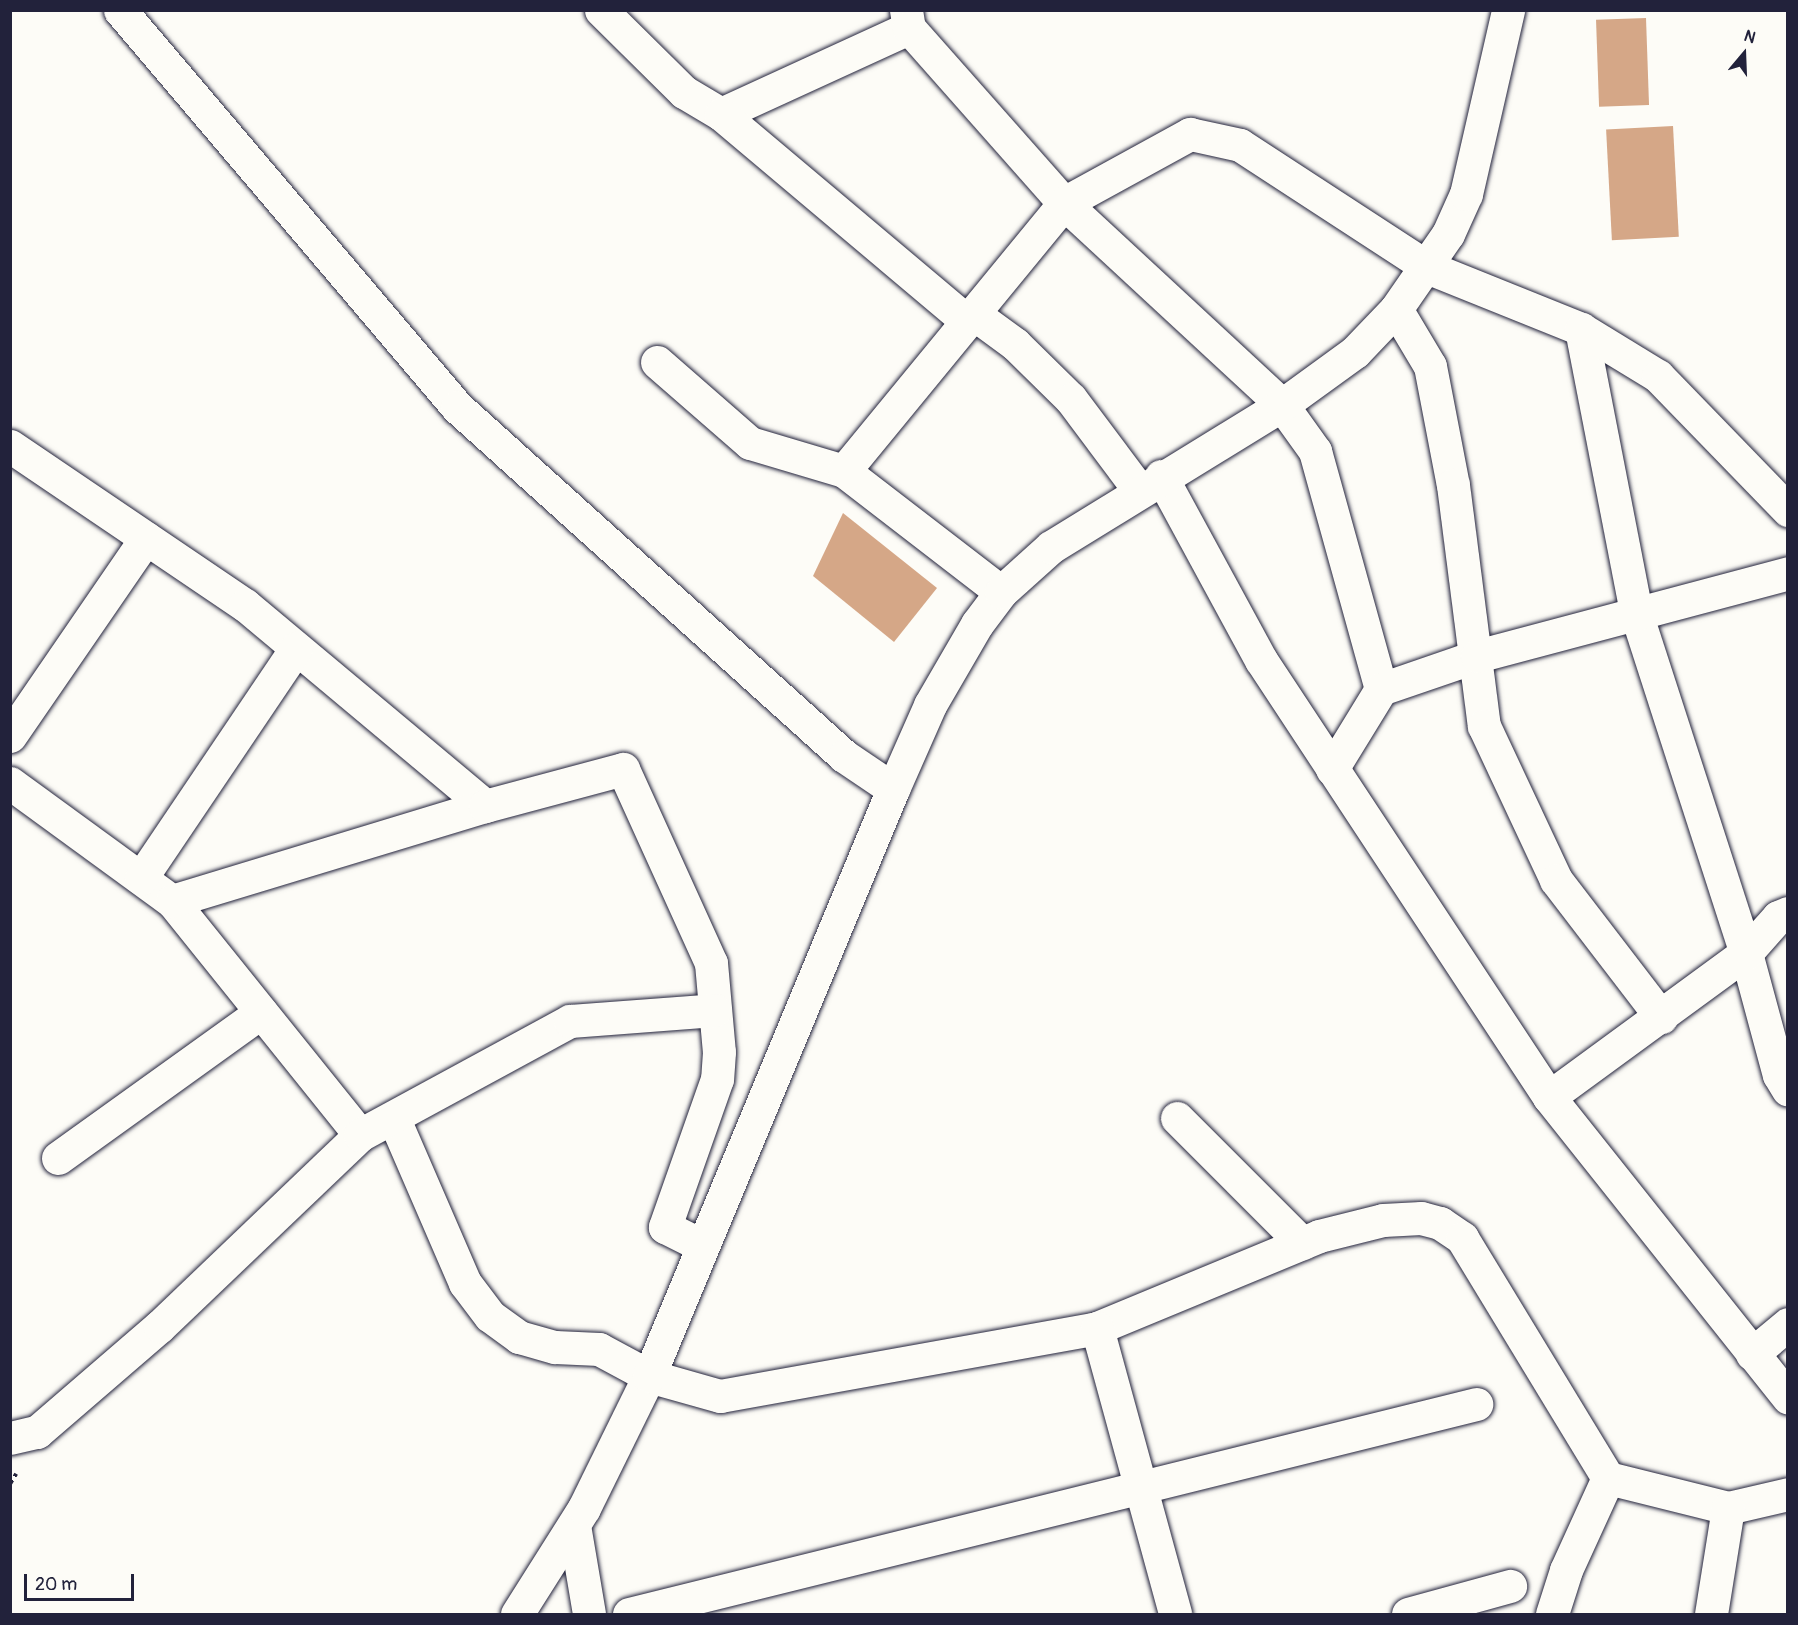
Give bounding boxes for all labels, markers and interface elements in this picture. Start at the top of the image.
north arrow [1714,24,1774,84]
text: N [1741,26,1758,48]
scale bar [27,1562,136,1600]
text: 20 m [35,1573,77,1596]

